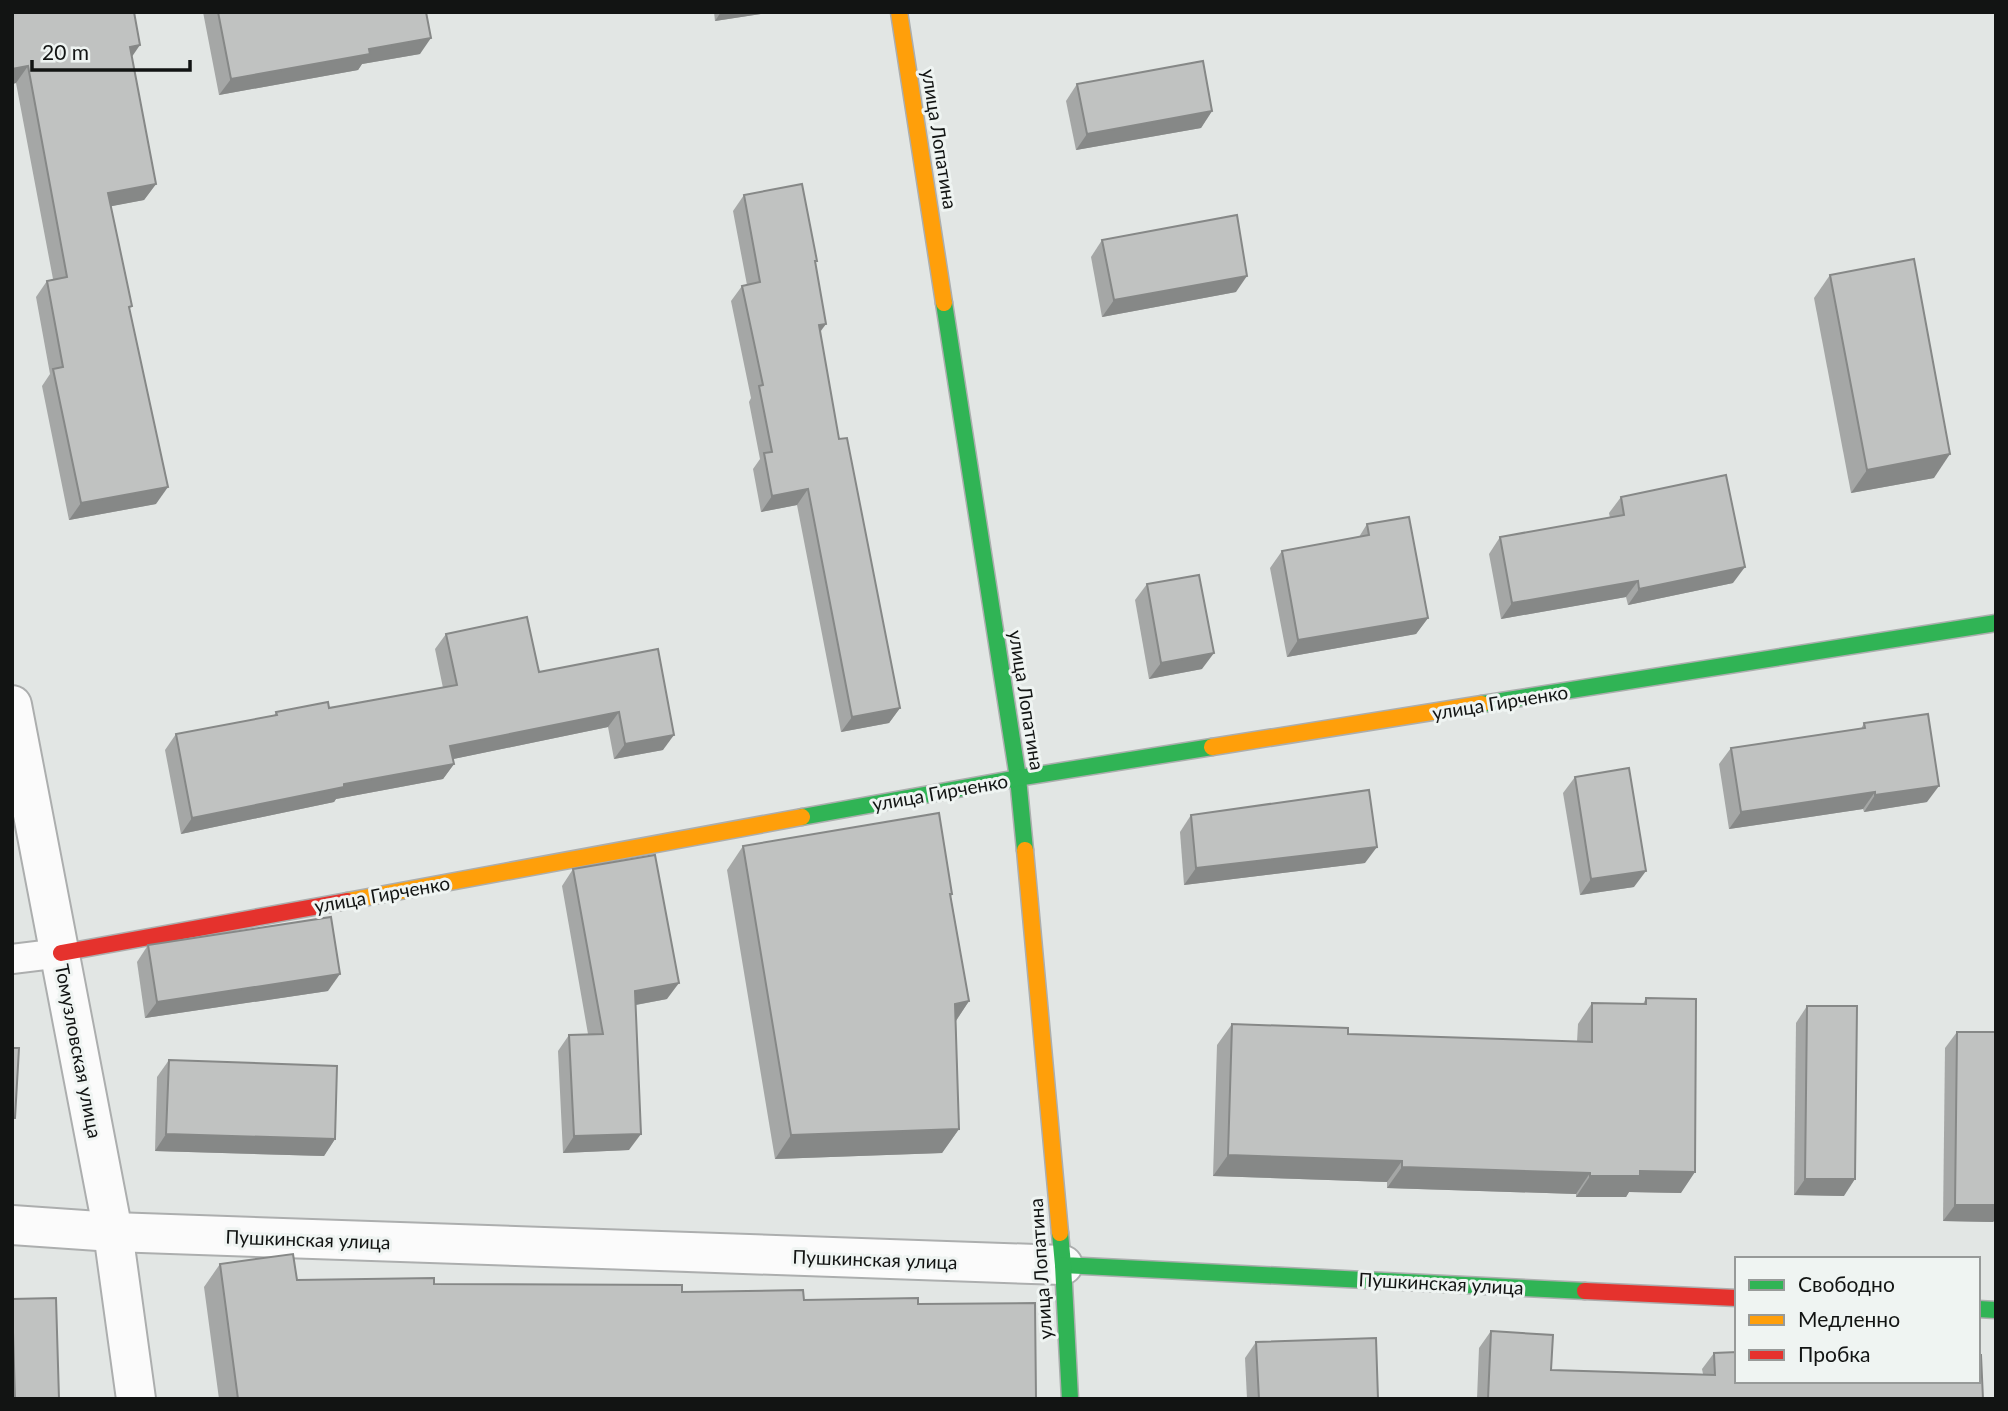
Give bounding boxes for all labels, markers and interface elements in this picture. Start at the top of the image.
scale bar [32,28,189,72]
text: 20 m [42,39,89,64]
street label: улица Лопатина [918,67,962,211]
street label: улица Лопатина [1005,628,1049,772]
street label: улица Гирченко [1430,680,1570,724]
street label: улица Гирченко [870,769,1010,815]
street label: улица Гирченко [312,871,452,917]
street label: Томузловская улица [51,962,107,1140]
street label: улица Лопатина [1024,1198,1056,1340]
street label: Пушкинская улица [225,1225,391,1253]
street label: Пушкинская улица [792,1245,958,1273]
legend [1735,1257,1980,1383]
street label: Пушкинская улица [1358,1267,1524,1299]
text: Свободно [1798,1271,1895,1296]
text: Медленно [1798,1306,1900,1331]
text: Пробка [1798,1341,1871,1366]

